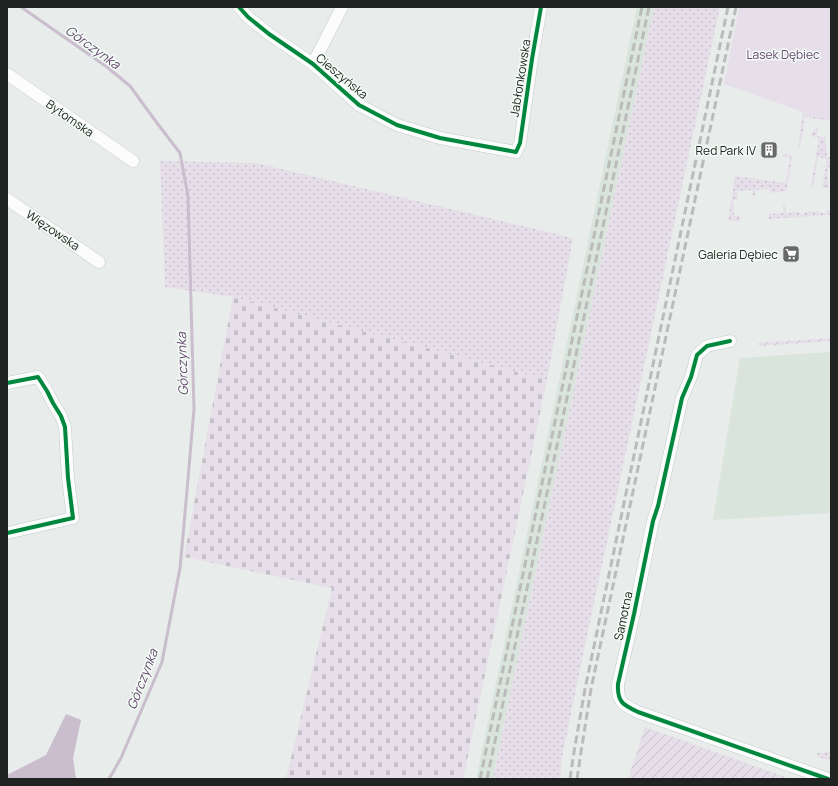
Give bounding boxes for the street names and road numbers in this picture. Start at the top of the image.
street label: Jabłonkowska [505,38,535,118]
street label: Cieszyńska [312,49,372,103]
street label: Bytomska [43,95,97,141]
street label: Więzowska [23,206,83,254]
street label: Samotna [609,590,637,642]

